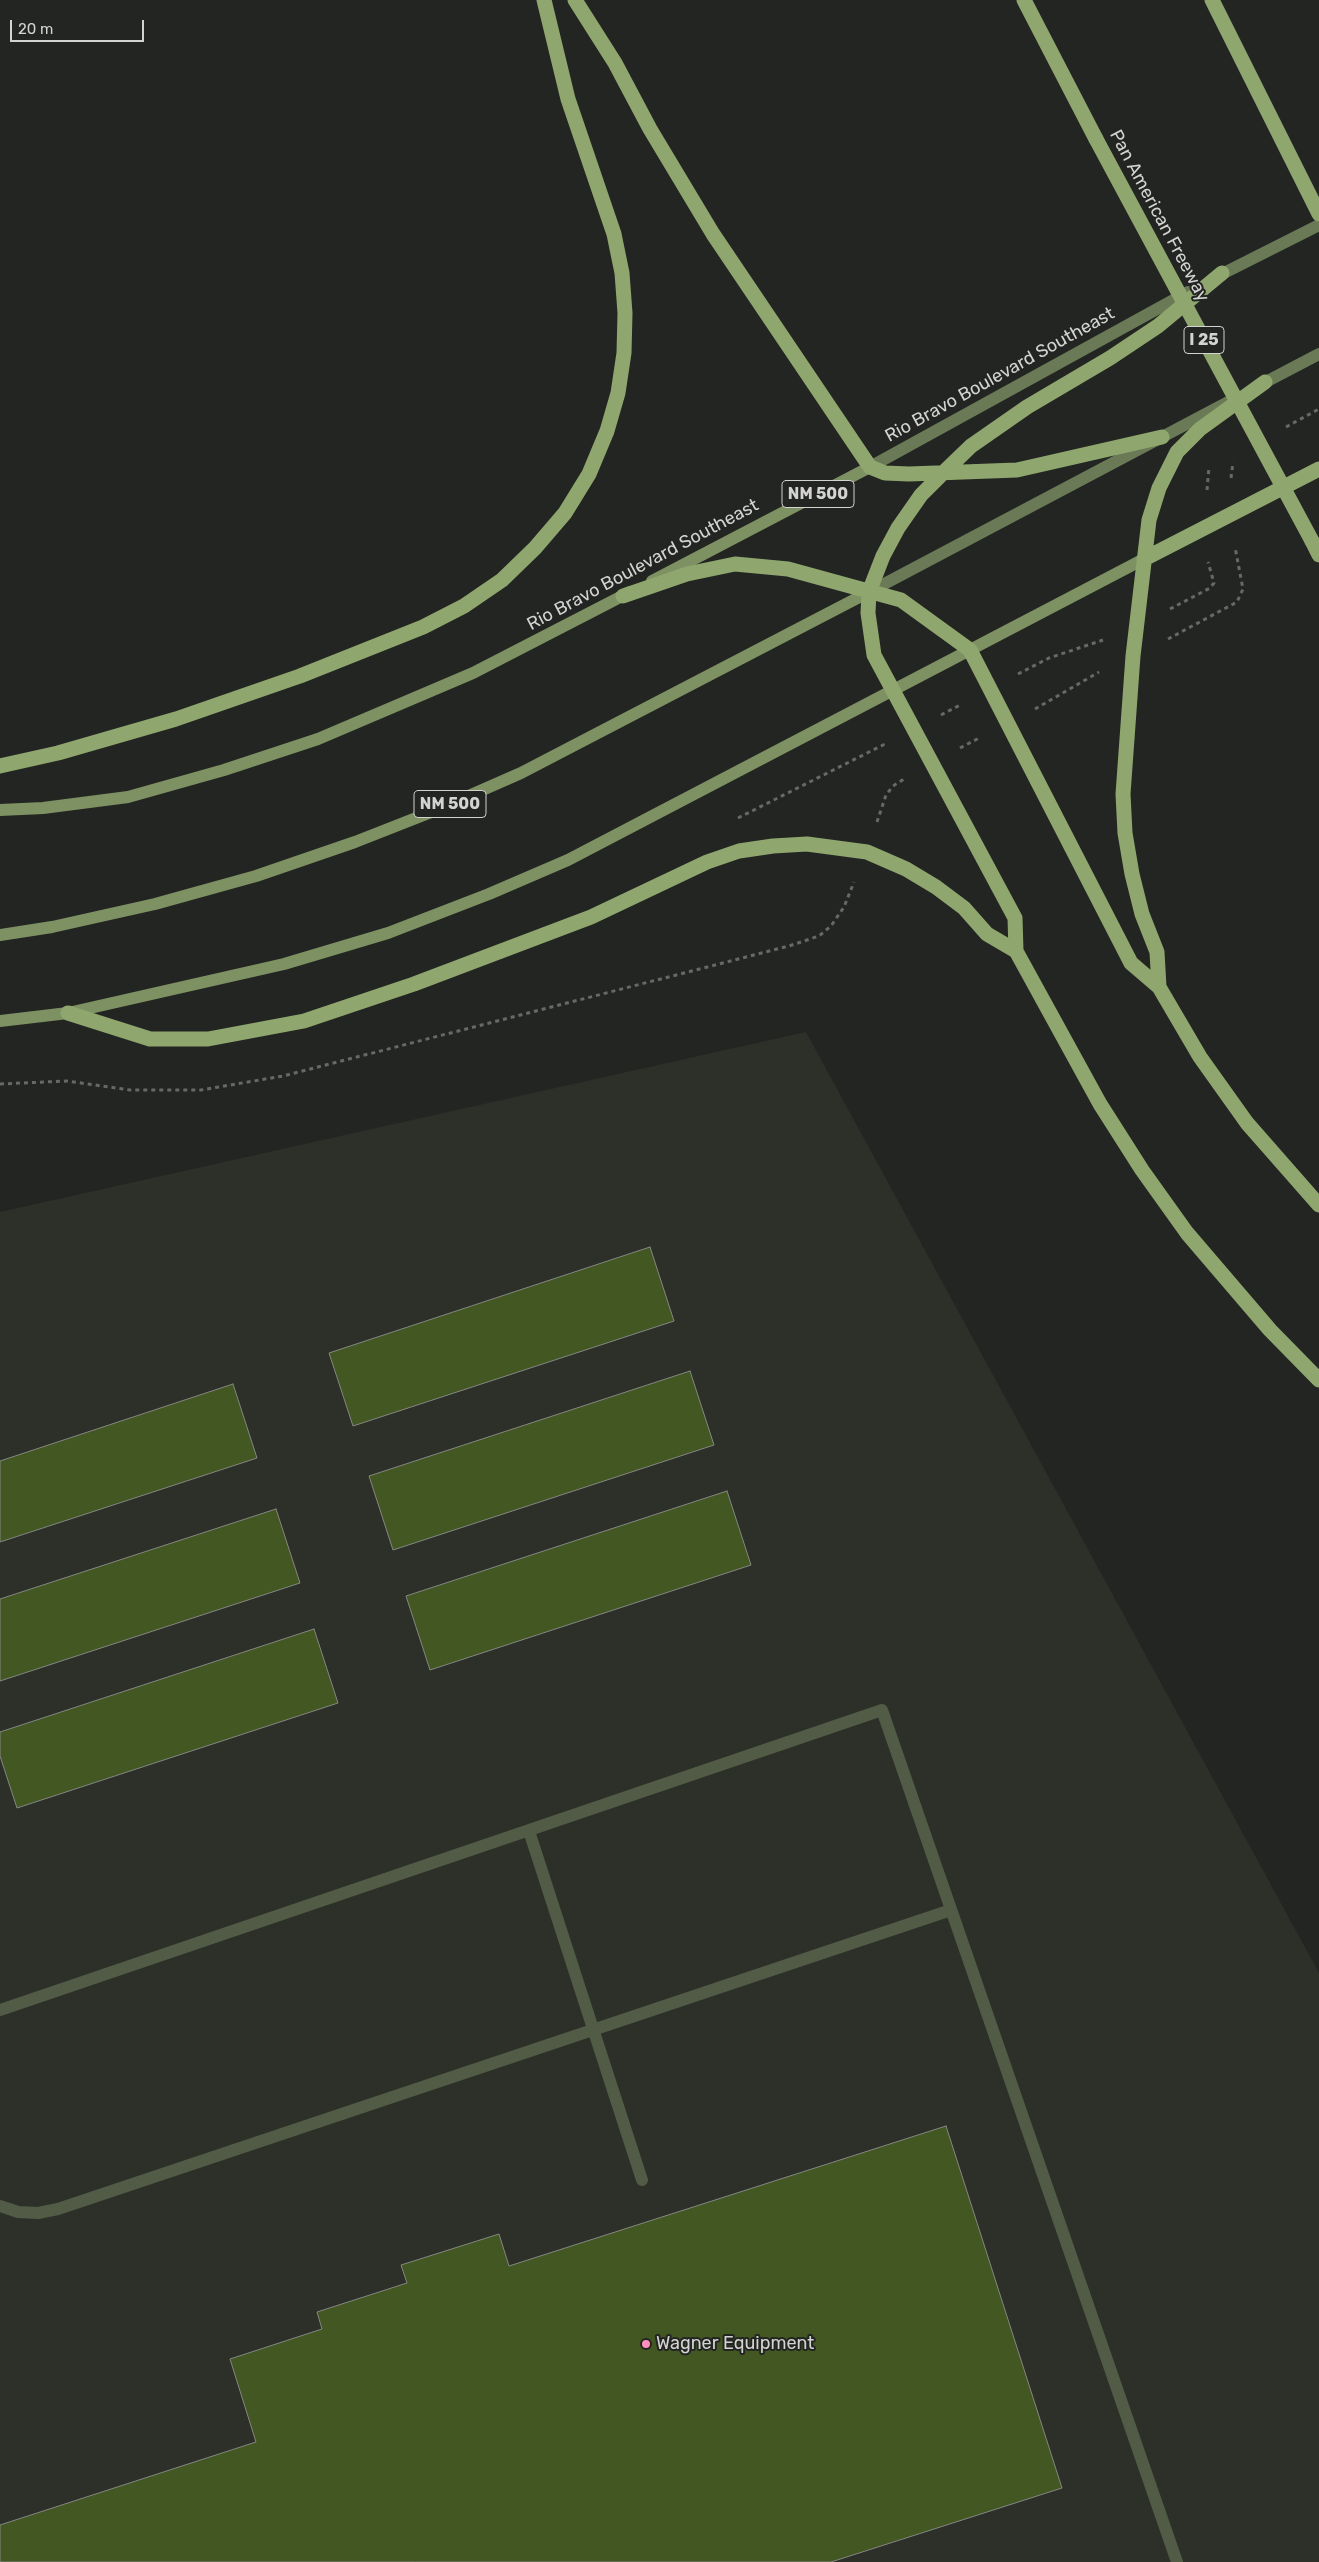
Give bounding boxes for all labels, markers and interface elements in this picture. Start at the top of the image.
scale bar [12,10,146,42]
text: 20 m [18,20,53,38]
street label: Pan American Freeway [1104,126,1214,306]
street label: Rio Bravo Boulevard Southeast [882,303,1118,447]
road number: I 25 [1184,326,1224,354]
road number: NM 500 [782,480,854,508]
street label: Rio Bravo Boulevard Southeast [524,495,762,635]
road number: NM 500 [414,791,486,818]
place label: Wagner Equipment [656,2333,814,2355]
marker: Wagner Equipment [640,2338,652,2350]

